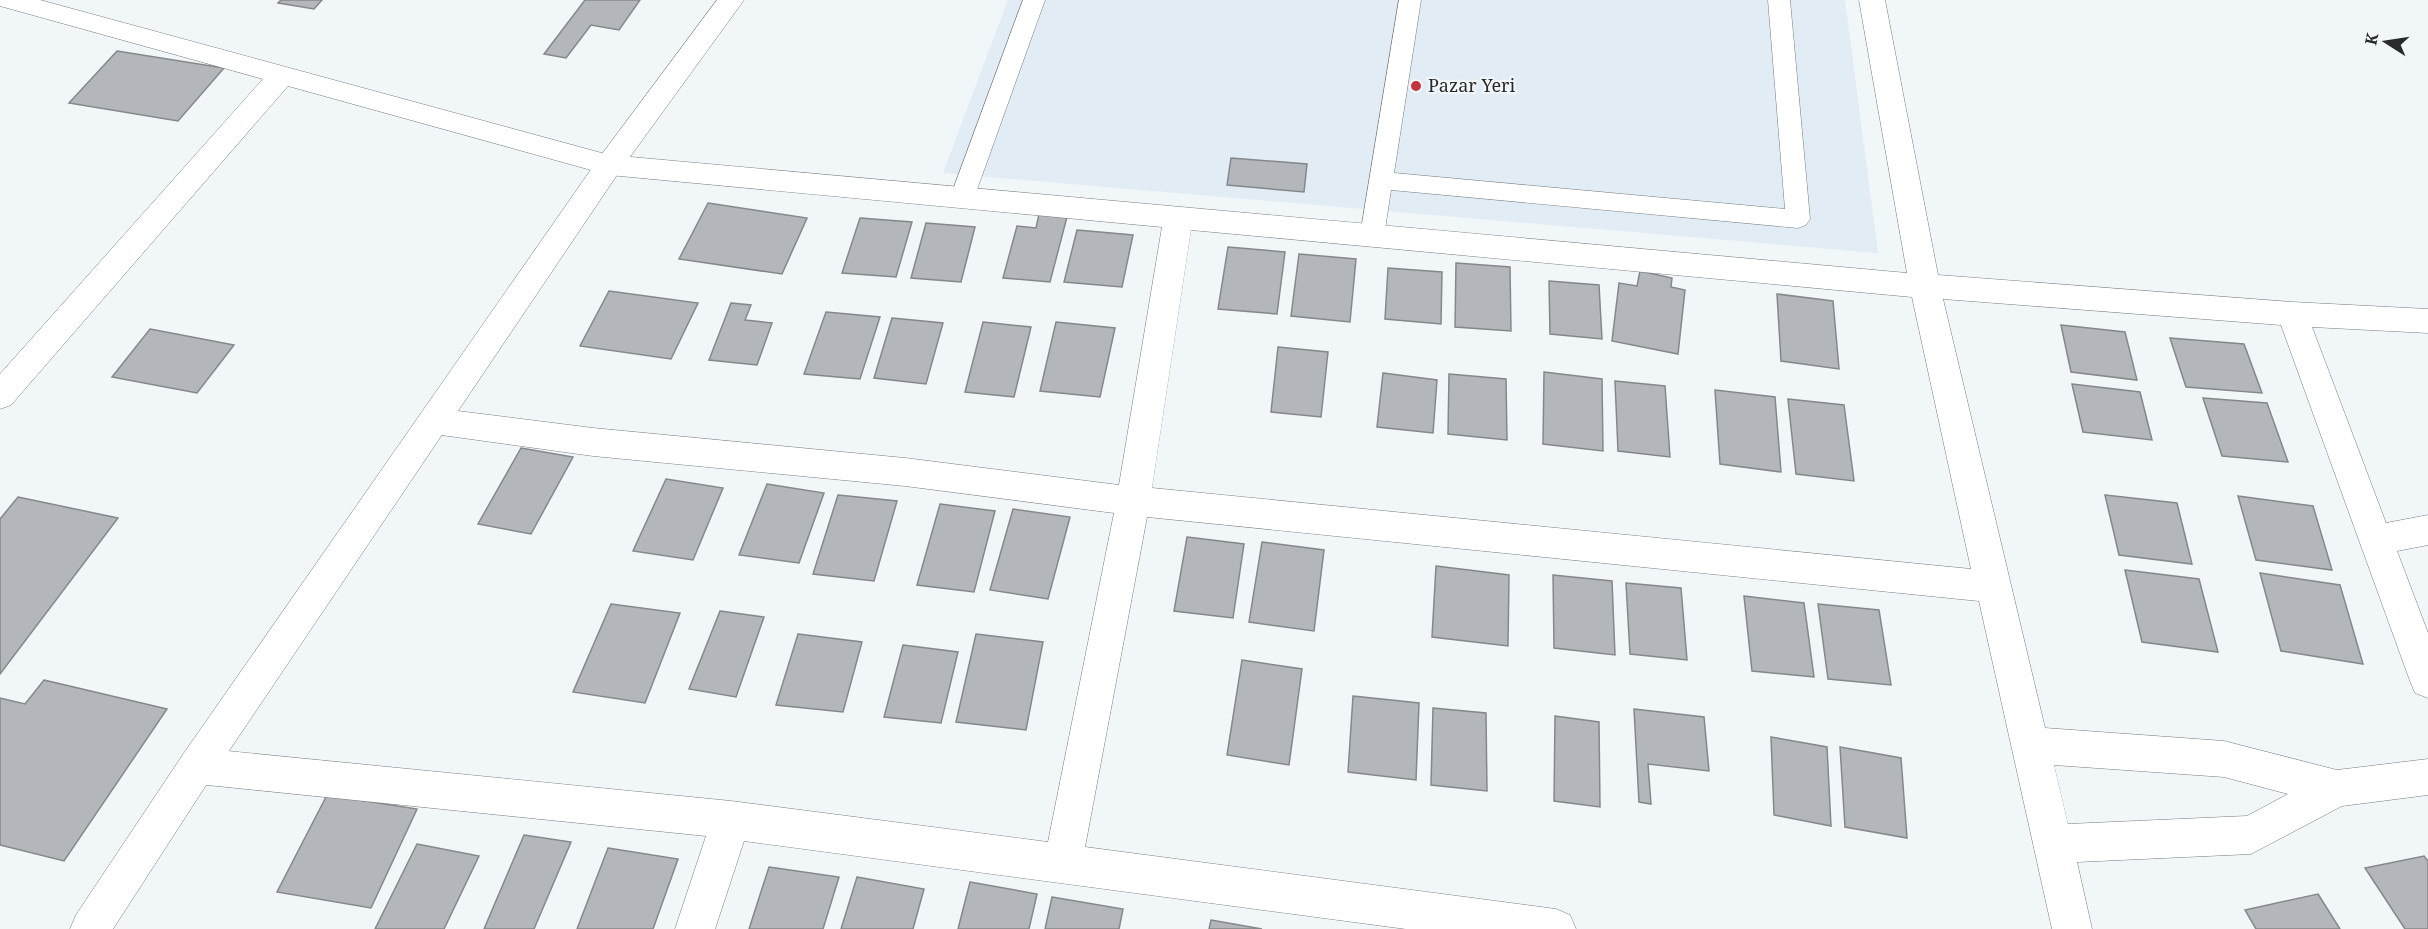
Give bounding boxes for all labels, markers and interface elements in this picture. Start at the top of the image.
north arrow [2356,12,2416,72]
text: K [2359,31,2383,47]
place label: Pazar Yeri [1428,73,1516,97]
marker: Pazar Yeri [1409,79,1423,93]

